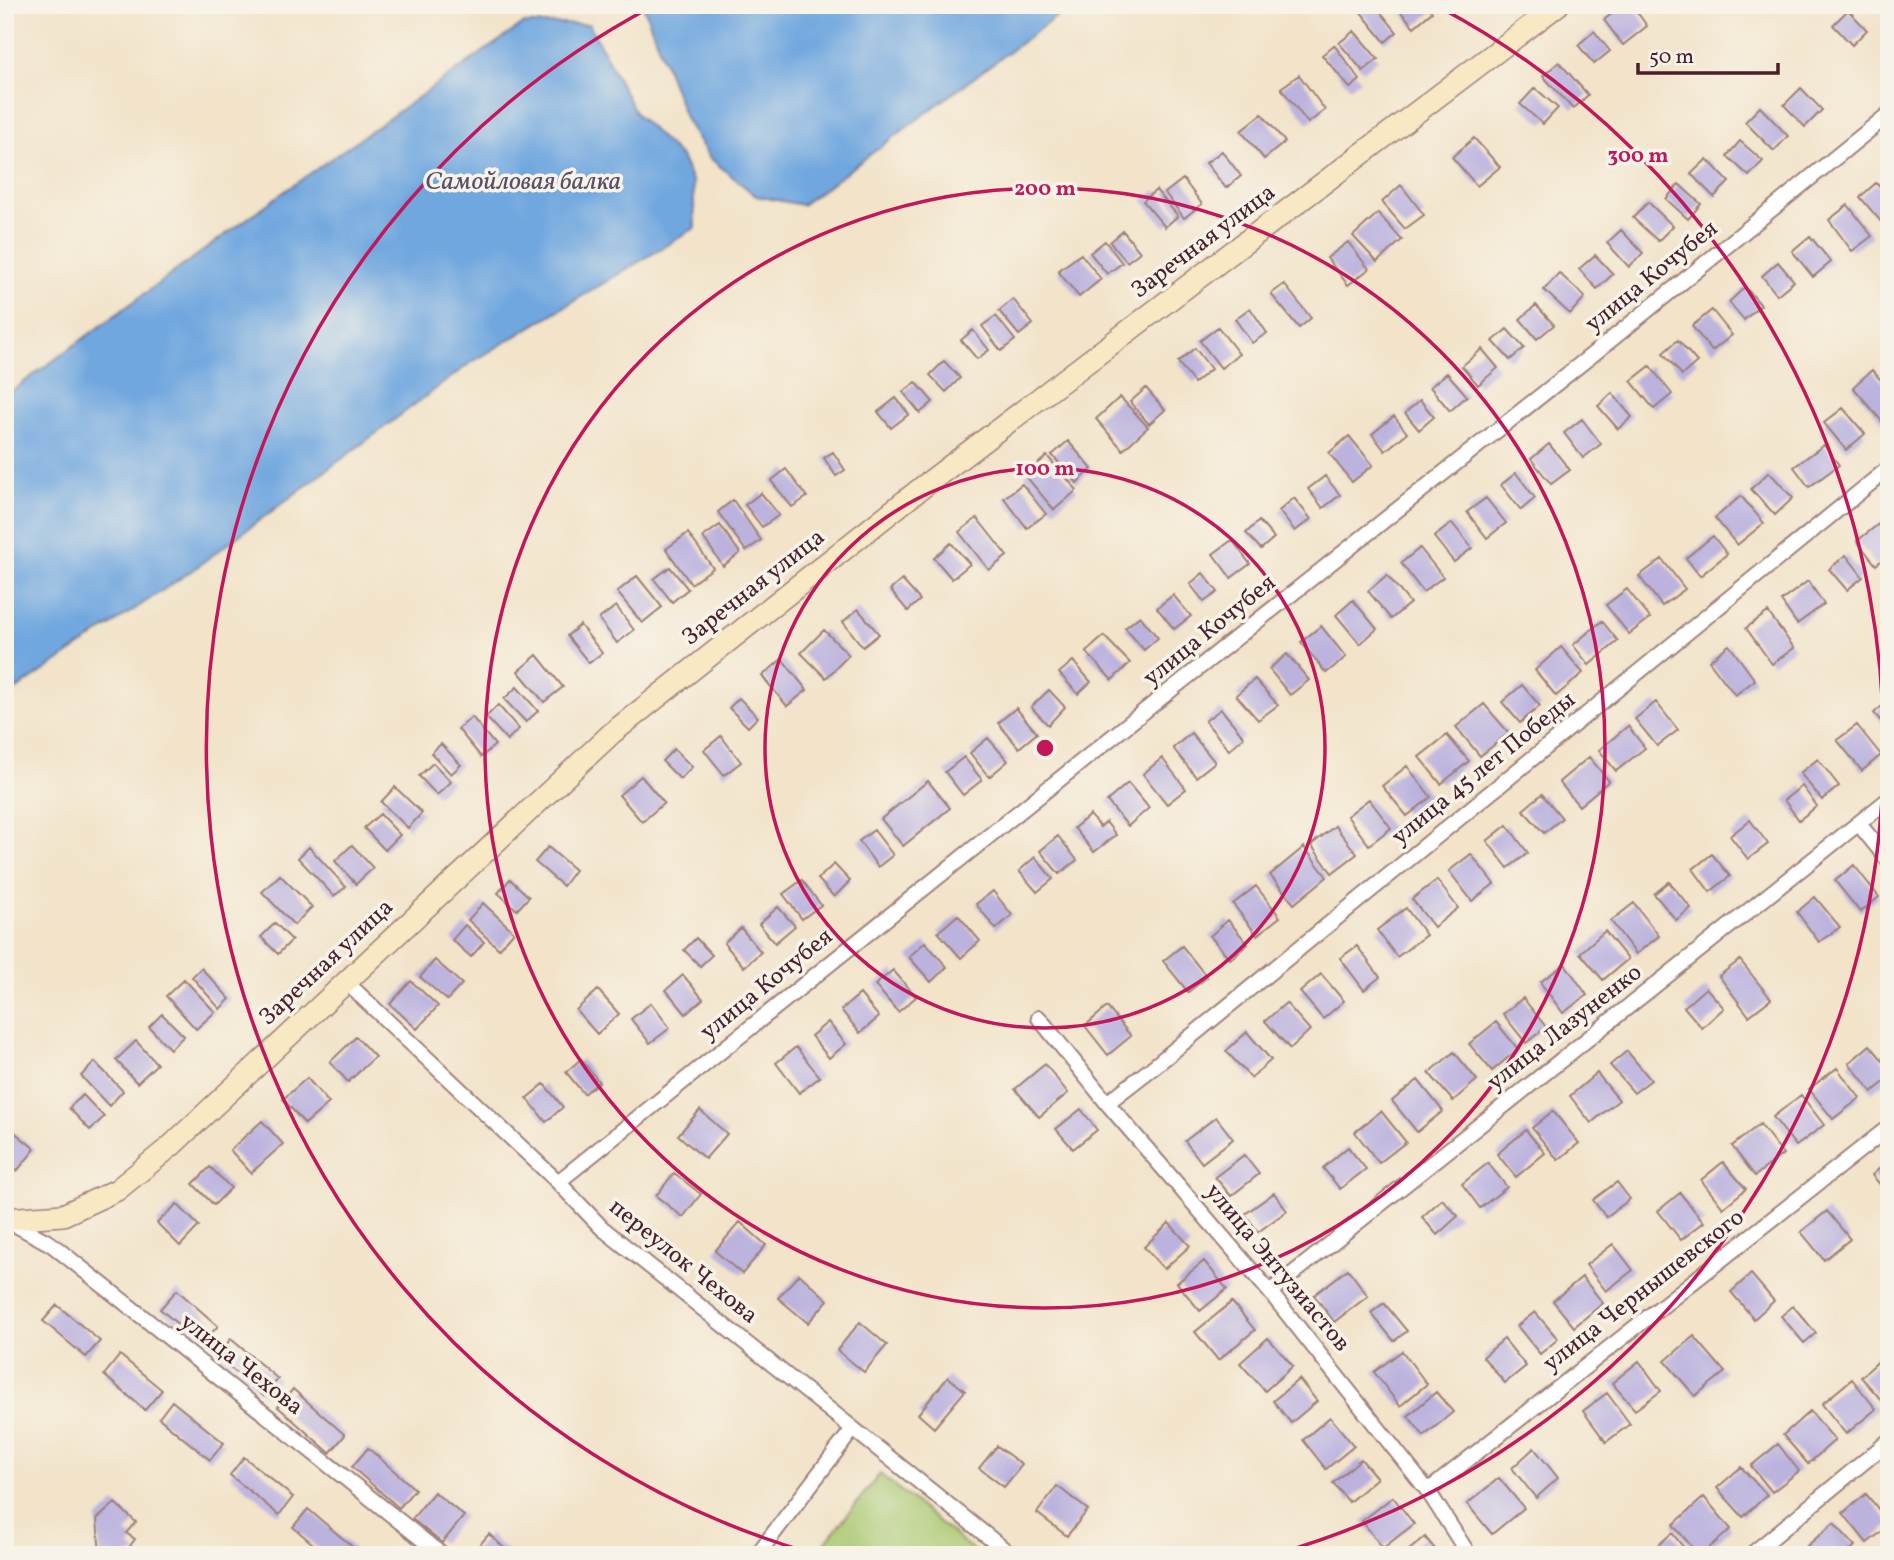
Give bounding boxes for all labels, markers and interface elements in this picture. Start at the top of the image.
scale bar [1638,32,1778,76]
text: 50 m [1649,43,1694,72]
text: 300 m [1608,142,1668,171]
water label: Самойловая балка [425,164,621,200]
text: 200 m [1014,175,1076,204]
street label: Заречная улица [1125,176,1283,308]
street label: улица Кочубея [1578,213,1726,341]
text: 100 m [1015,455,1075,484]
street label: Заречная улица [675,521,833,655]
street label: улица Кочубея [1136,567,1284,695]
street label: улица 45 лет Победы [1385,684,1583,854]
centre of rings [1033,736,1057,760]
street label: Заречная улица [252,892,402,1034]
street label: улица Кочубея [693,921,841,1049]
street label: улица Лазуненко [1480,957,1650,1099]
street label: улица Энтузиастов [1196,1176,1358,1360]
street label: переулок Чехова [601,1191,765,1333]
street label: улица Чернышевского [1536,1201,1752,1381]
street label: улица Чехова [172,1306,310,1424]

